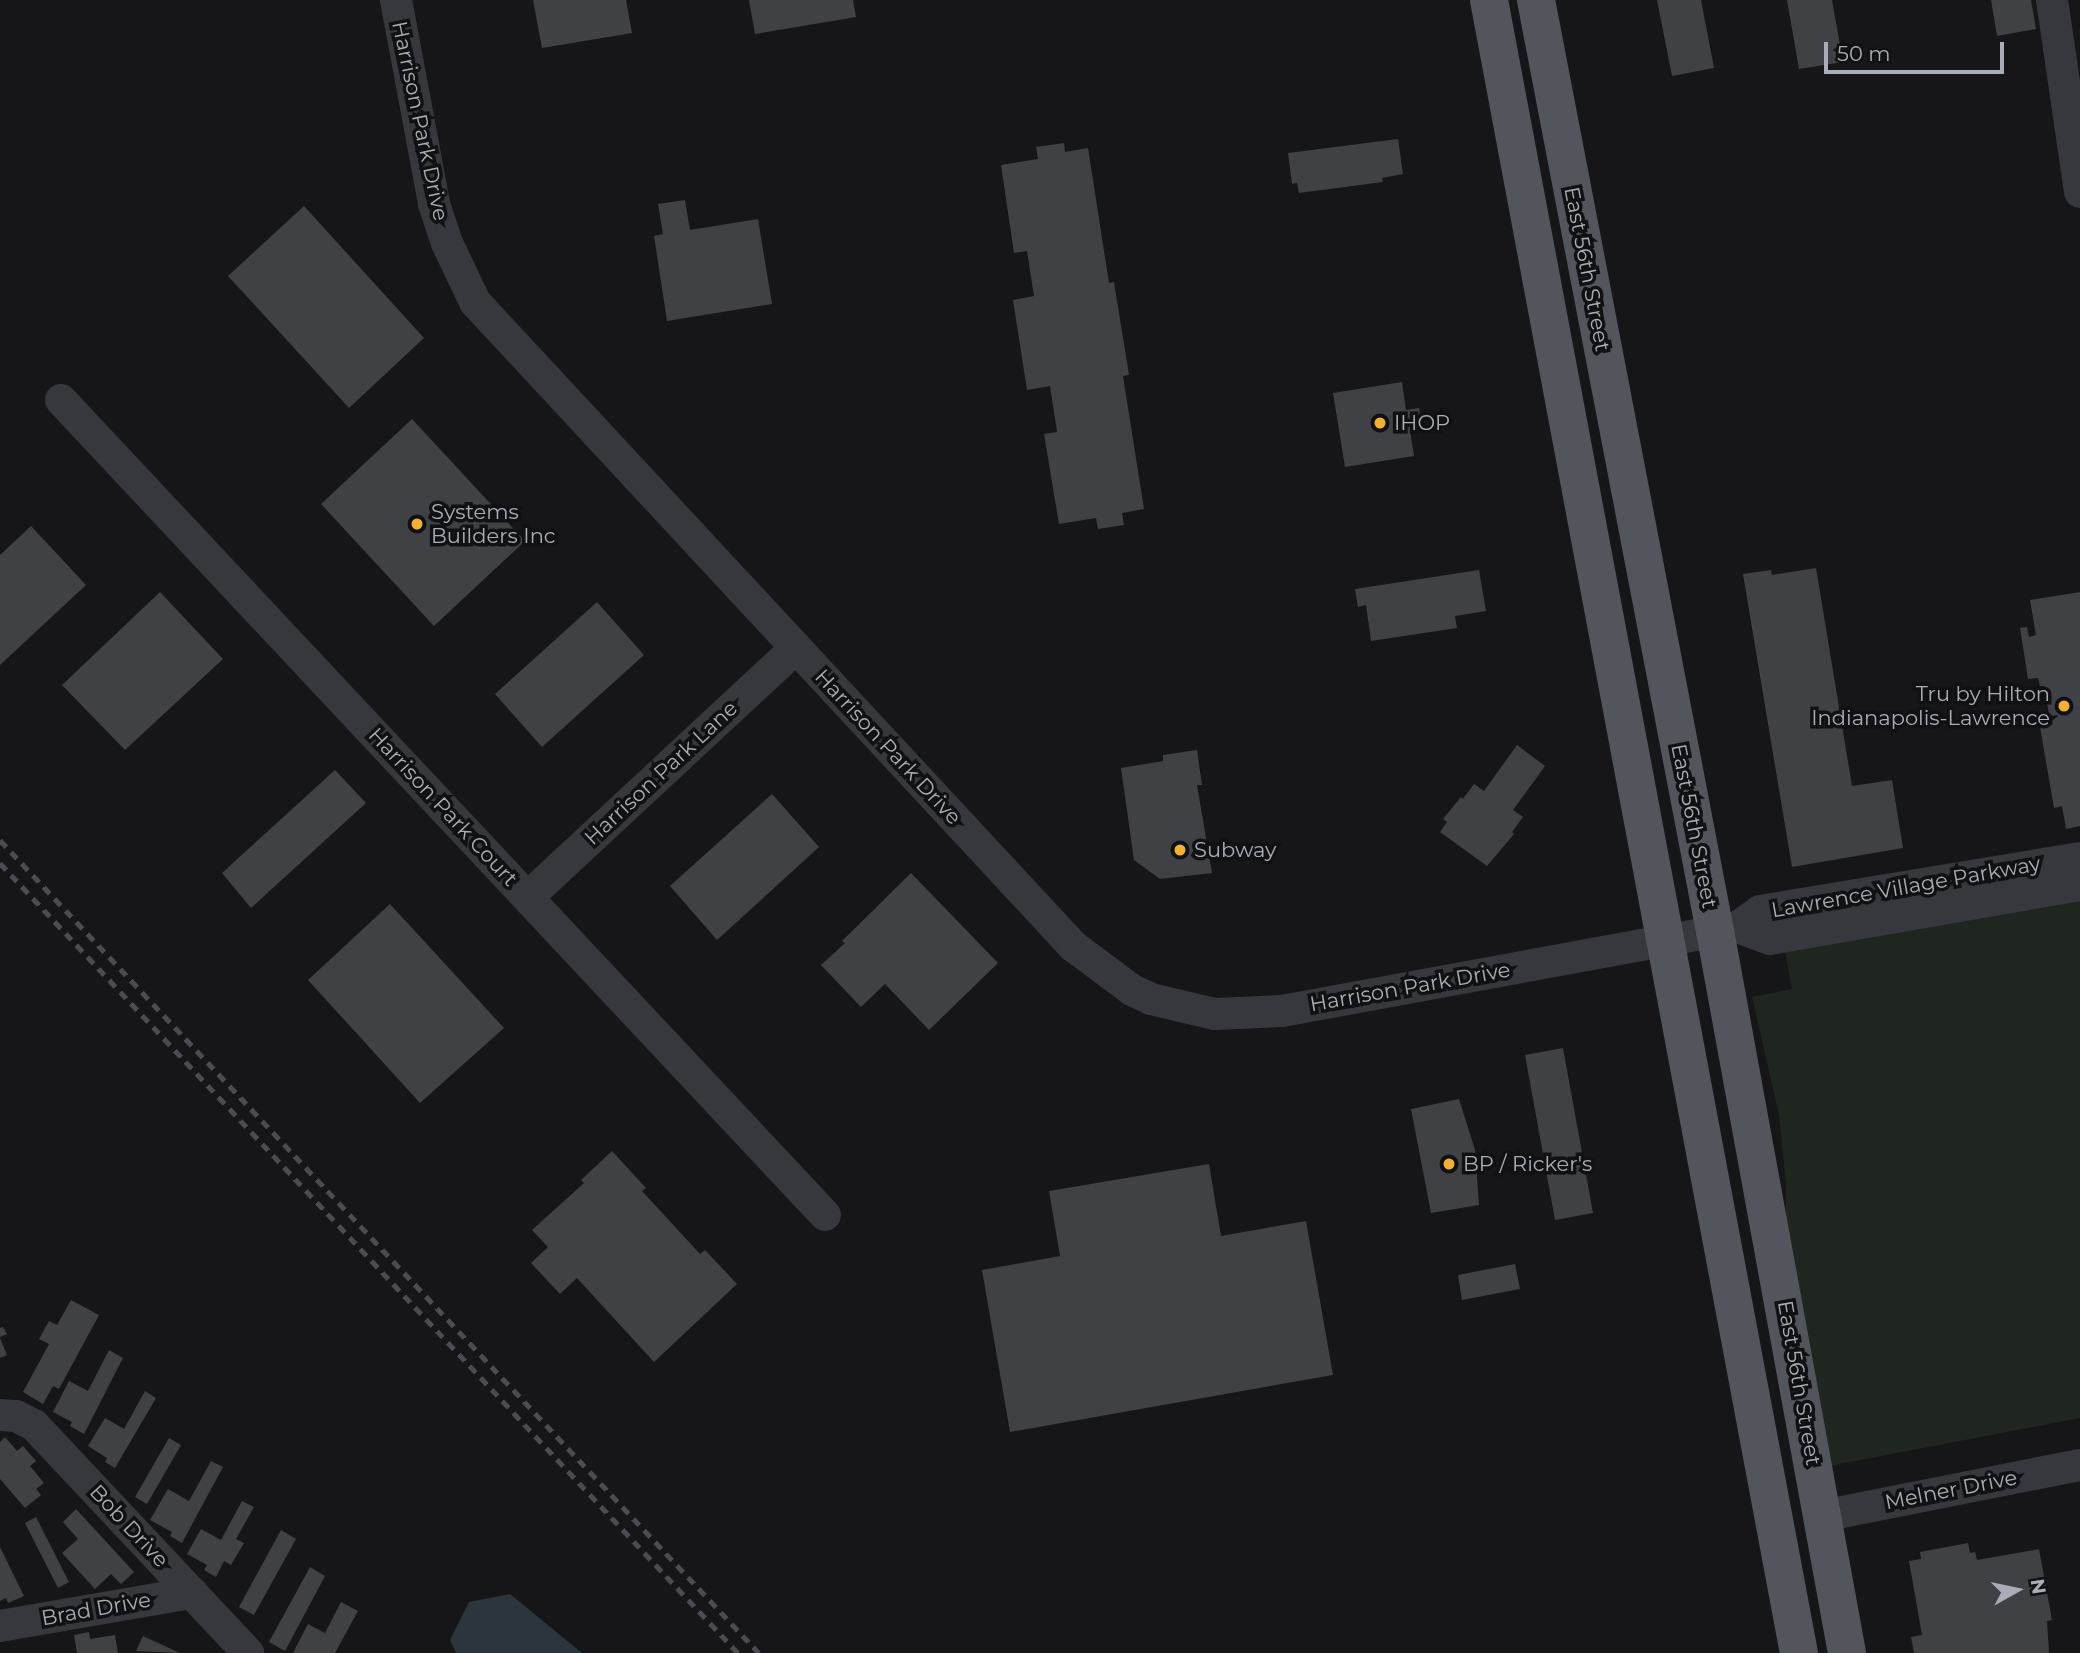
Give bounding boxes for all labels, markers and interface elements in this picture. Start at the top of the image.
street label: Harrison Park Drive [387,19,453,223]
scale bar [1828,28,2008,72]
text: 50 m [1837,41,1891,66]
street label: East 56th Street [1559,185,1615,353]
place label: IHOP [1394,410,1450,436]
marker: IHOP [1372,415,1388,431]
place label: Systems Builders Inc [431,499,556,549]
marker: Systems Builders Inc [409,516,425,532]
street label: Harrison Park Drive [809,664,967,830]
place label: Tru by Hilton Indianapolis-Lawrence [1811,681,2050,731]
street label: Harrison Park Lane [579,696,743,850]
marker: Tru by Hilton Indianapolis-Lawrence [2056,698,2072,714]
street label: Harrison Park Court [363,723,523,891]
street label: East 56th Street [1666,742,1722,910]
place label: Subway [1194,837,1276,863]
marker: Subway [1172,842,1188,858]
street label: Lawrence Village Parkway [1769,851,2043,923]
street label: Harrison Park Drive [1308,957,1512,1017]
place label: BP / Ricker's [1463,1151,1592,1177]
marker: BP / Ricker's [1441,1156,1457,1172]
street label: East 56th Street [1772,1299,1826,1467]
street label: Melner Drive [1883,1465,2019,1515]
street label: Bob Drive [84,1479,174,1573]
north arrow [1982,1555,2052,1625]
text: N [2026,1577,2051,1596]
street label: Brad Drive [39,1587,153,1631]

